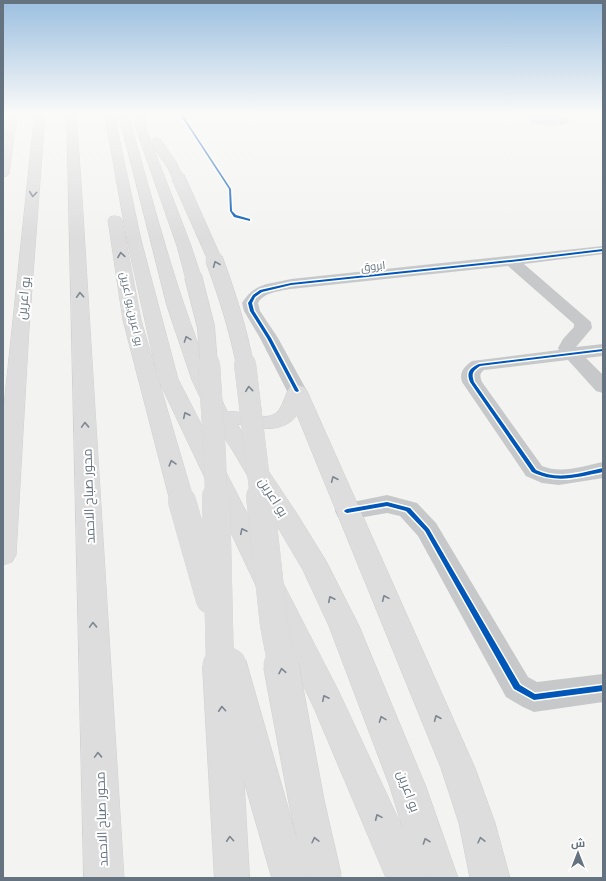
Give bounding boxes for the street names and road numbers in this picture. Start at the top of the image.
street label: ابروق [360,258,386,274]
street label: بو اعرين,بو اعرين [117,271,147,347]
street label: بو اعرين [13,276,33,320]
street label: محور صباح الاحمد [78,448,99,544]
street label: بو اعرين [256,474,292,520]
street label: بو اعرين [394,768,424,814]
street label: محور صباح الاحمد [91,771,112,867]

